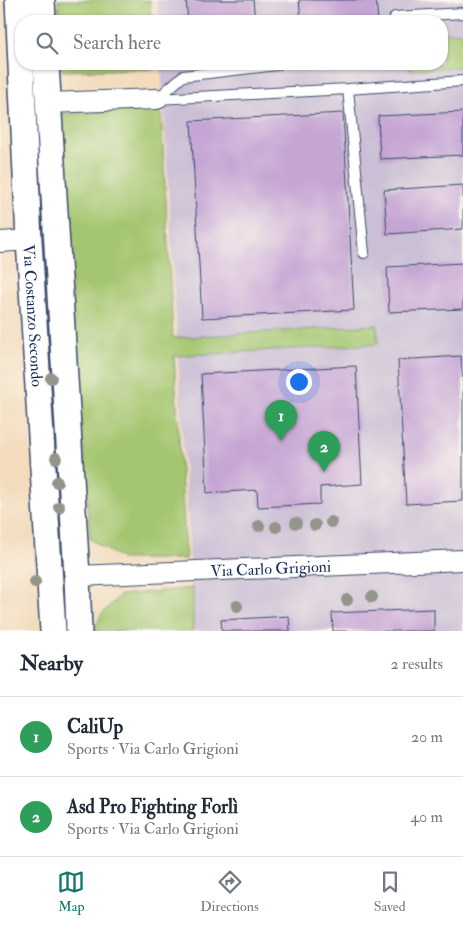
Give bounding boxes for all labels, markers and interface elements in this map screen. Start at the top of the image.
search box [15,15,448,70]
icon: search [33,29,61,57]
text: Search here [73,31,161,55]
street label: Via Costanzo Secondo [18,244,47,388]
your location [286,369,312,395]
pin: 1 [265,400,297,441]
pin: 2 [308,431,340,472]
street label: Via Carlo Grigioni [210,556,332,581]
text: Nearby [20,650,83,677]
text: 2 results [390,654,443,674]
text: CaliUp [67,715,123,739]
text: 1 [33,727,39,747]
text: 20 m [411,727,443,747]
text: Sports · Via Carlo Grigioni [67,739,239,759]
text: Asd Pro Fighting Forlì [67,795,238,819]
text: 2 [32,807,40,827]
text: 40 m [410,807,443,827]
text: Sports · Via Carlo Grigioni [67,819,239,839]
tab: Map [57,868,85,915]
tab: Directions [200,868,259,915]
tab: Saved [374,868,406,915]

